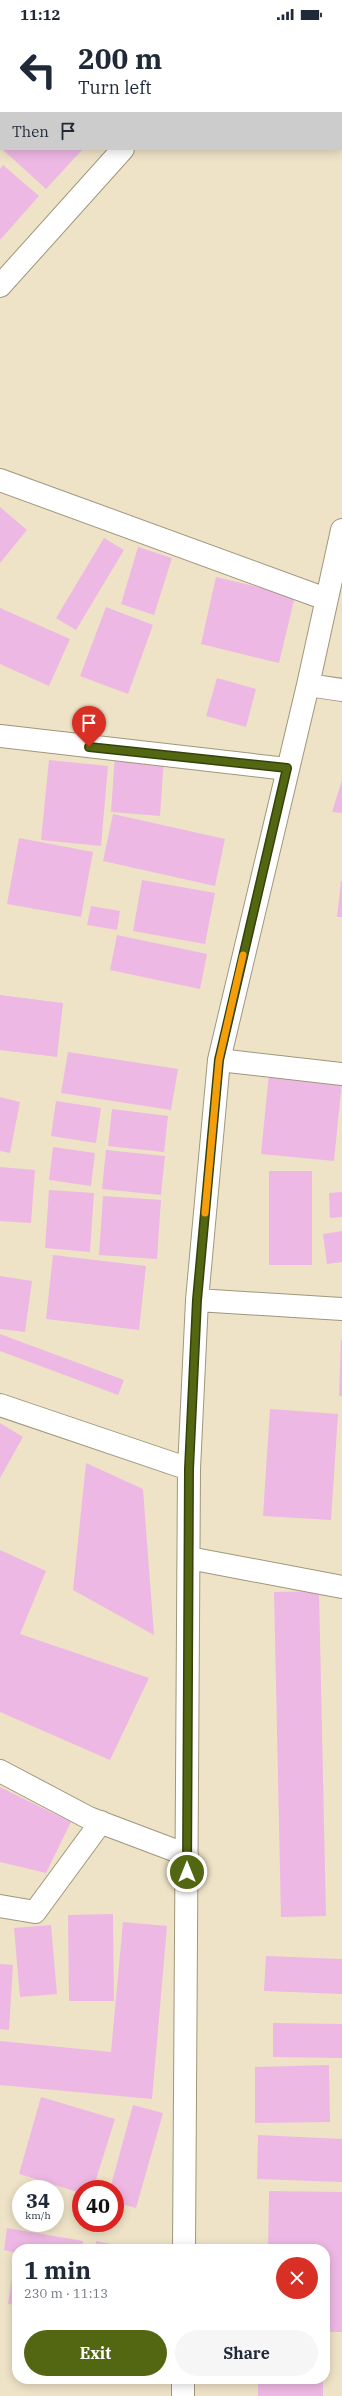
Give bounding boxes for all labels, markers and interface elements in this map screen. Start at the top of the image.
text: 11:12 [20,5,61,24]
text: 200 m [78,40,162,77]
icon: left [12,44,64,96]
text: Turn left [78,76,152,99]
icon: arrive [57,120,79,142]
text: Then [12,122,49,141]
pin [72,706,106,747]
icon: arrive [78,712,100,734]
position arrow [166,1851,208,1893]
speed limit sign: 40 [72,2180,124,2232]
text: 34 [26,2187,50,2214]
text: km/h [25,2209,51,2222]
text: 1 min [24,2254,91,2286]
button: close [276,2257,318,2299]
text: 230 m · 11:13 [24,2285,108,2302]
button: Exit [24,2330,167,2376]
button: Share [175,2330,318,2376]

